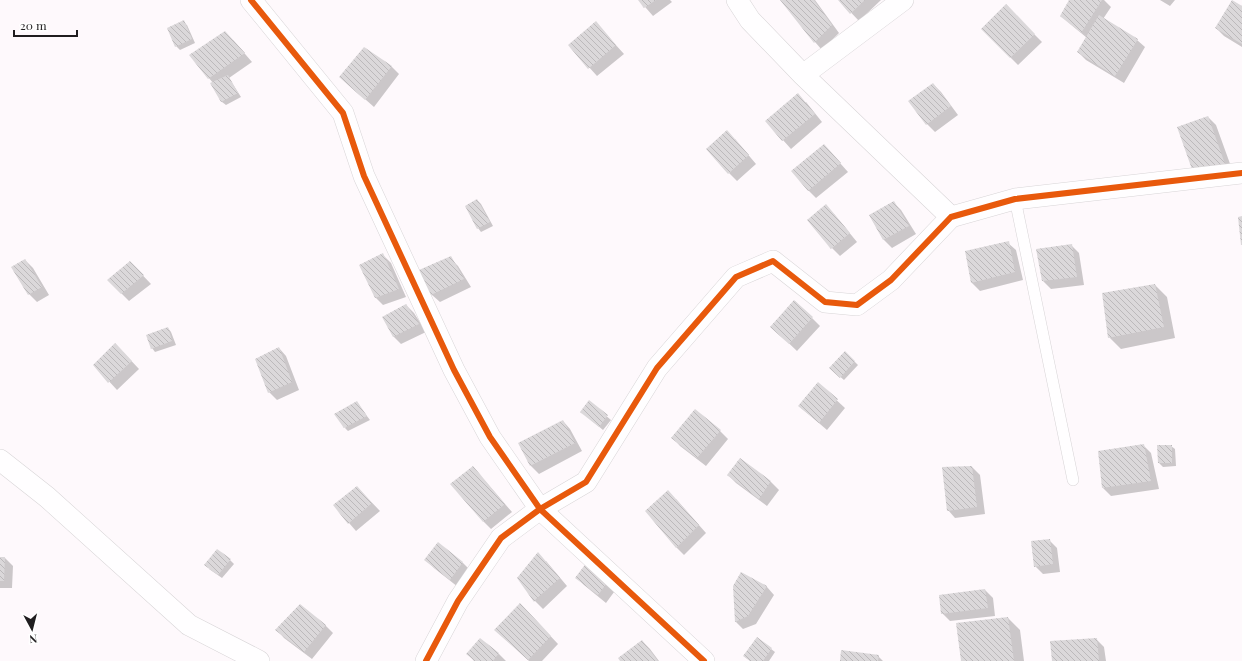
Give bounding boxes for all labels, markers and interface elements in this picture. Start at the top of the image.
scale bar [14,12,77,38]
text: 20 m [20,17,47,33]
north arrow [12,609,52,649]
text: N [28,631,38,647]

